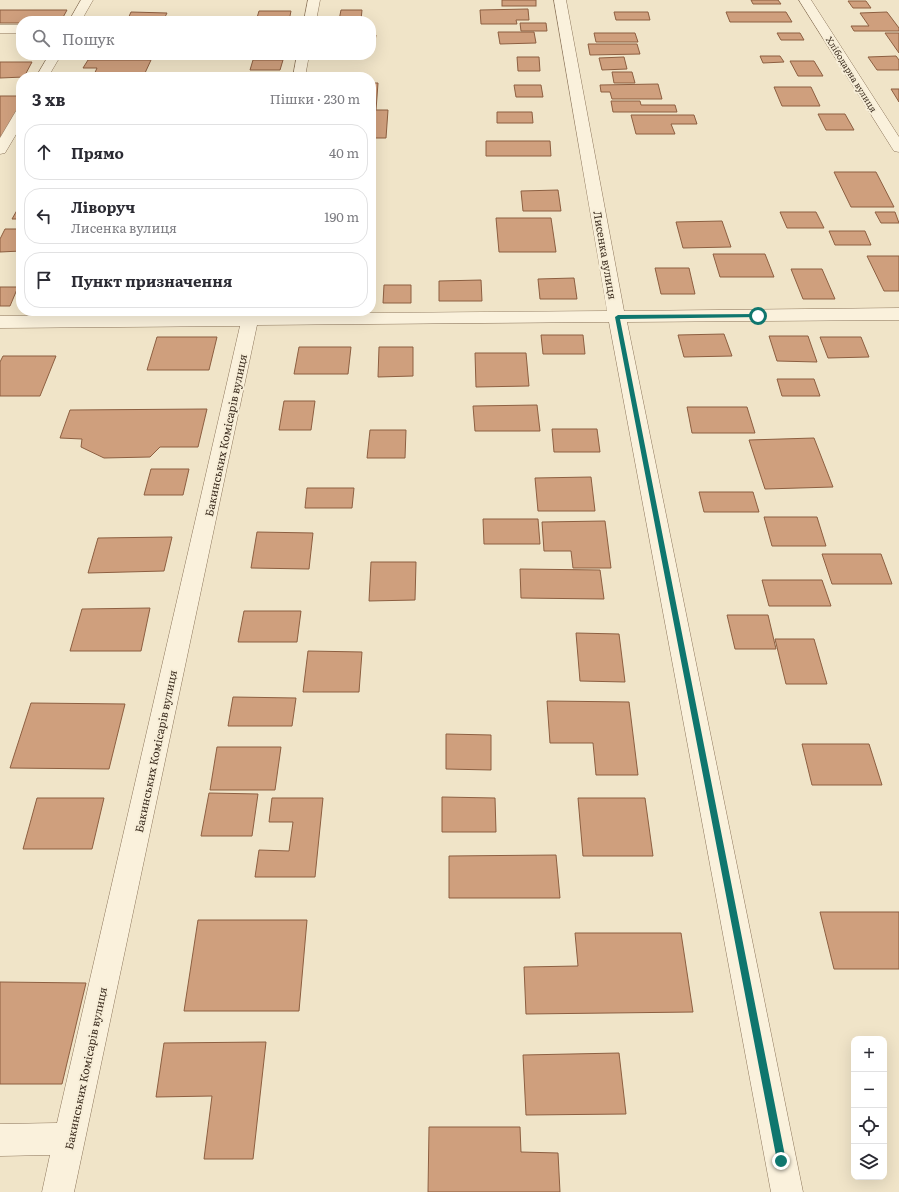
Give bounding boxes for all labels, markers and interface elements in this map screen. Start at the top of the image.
search box [16,16,376,60]
icon: search [30,27,52,49]
text: Пошук [62,27,115,50]
street label: Хлібодарна вулиця [823,33,881,115]
text: 3 хв [32,86,65,111]
text: Пішки · 230 m [270,89,360,108]
icon: ahead [33,141,55,163]
text: Прямо [71,141,124,164]
text: 40 m [329,143,359,162]
text: Ліворуч [71,195,135,218]
icon: left [33,205,55,227]
text: 190 m [324,207,359,226]
street label: Лисенка вулиця [590,209,622,301]
text: Лисенка вулиця [71,218,177,237]
icon: arrive [33,269,55,291]
text: Пункт призначення [71,269,232,292]
route start [749,307,767,325]
street label: Бакинських Комісарів вулиця [200,352,250,518]
street label: Бакинських Комісарів вулиця [130,668,180,834]
street label: Бакинських Комісарів вулиця [60,985,110,1151]
map controls [851,1036,887,1180]
button: + [851,1036,887,1072]
button: − [851,1072,887,1108]
button: locate [851,1108,887,1144]
button: layers [851,1144,887,1180]
route end [772,1152,790,1170]

